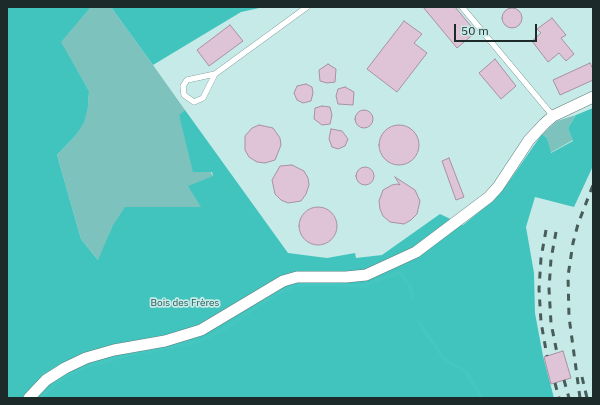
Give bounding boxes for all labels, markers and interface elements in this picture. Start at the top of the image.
scale bar [456,16,539,42]
text: 50 m [461,23,489,38]
park label: Bois des Frères [151,297,219,309]

